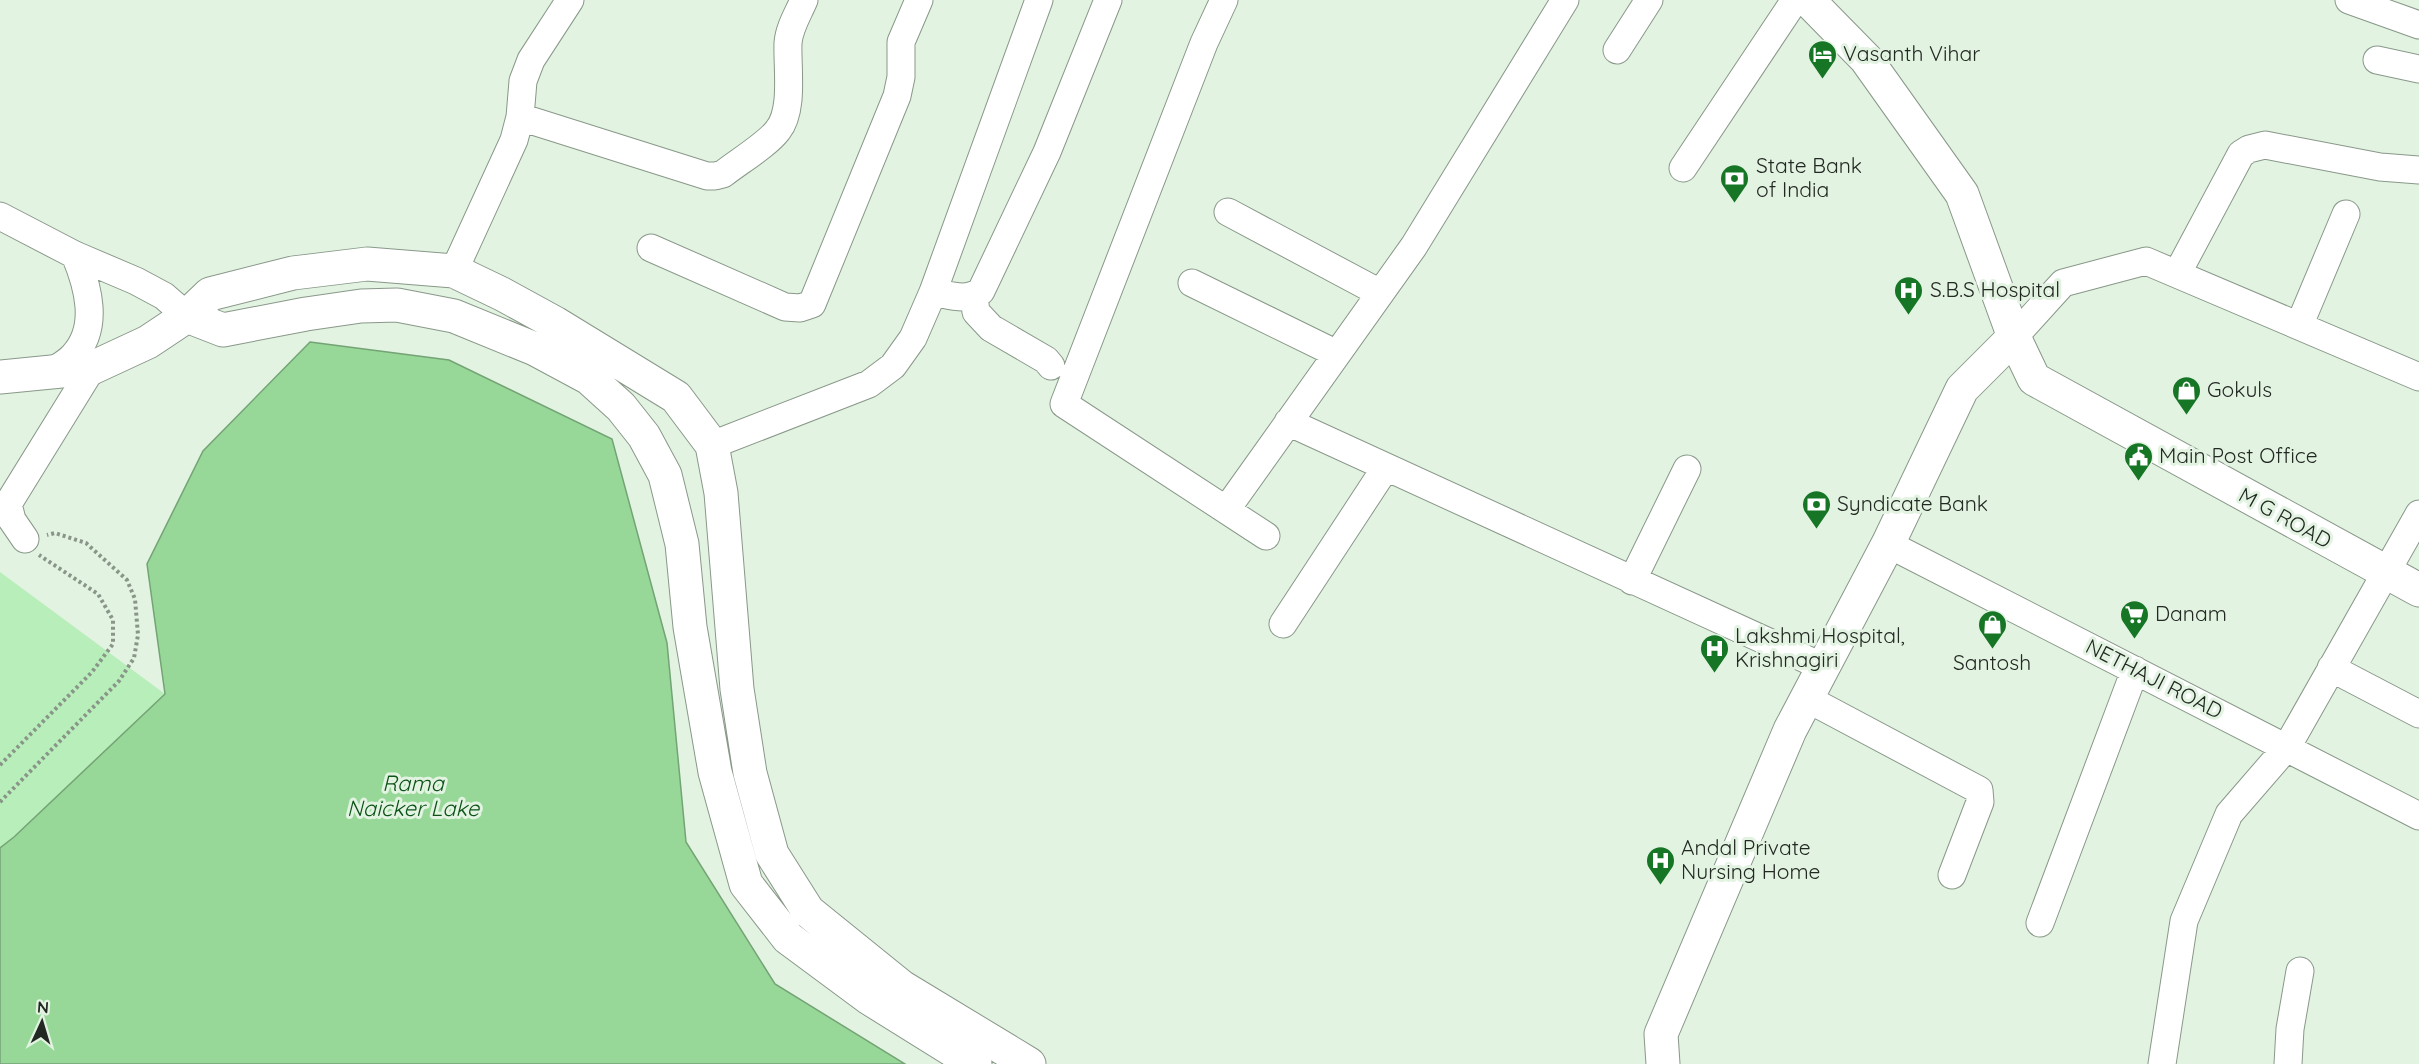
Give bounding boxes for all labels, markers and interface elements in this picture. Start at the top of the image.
hotel icon: Vasanth Vihar [1806,38,1838,80]
place label: Vasanth Vihar [1843,40,1980,66]
place label: State Bank of India [1756,152,1862,202]
bank icon: State Bank of India [1719,162,1751,204]
hospital icon: S.B.S Hospital [1893,274,1925,316]
place label: S.B.S Hospital [1930,276,2060,302]
shop icon: Gokuls [2170,374,2202,416]
place label: Gokuls [2207,376,2272,402]
public building icon: Main Post Office [2122,440,2154,482]
place label: Main Post Office [2159,442,2318,468]
street label: M G ROAD [2235,481,2336,553]
bank icon: Syndicate Bank [1800,488,1832,530]
place label: Syndicate Bank [1837,490,1988,516]
supermarket icon: Danam [2118,598,2150,640]
place label: Danam [2155,600,2227,626]
shop icon: Santosh [1976,608,2008,650]
place label: Lakshmi Hospital, Krishnagiri [1735,622,1905,672]
hospital icon: Lakshmi Hospital, Krishnagiri [1698,632,1730,674]
street label: NETHAJI ROAD [2082,632,2227,724]
place label: Santosh [1953,649,2031,675]
water label: Rama Naicker Lake [347,769,481,822]
place label: Andal Private Nursing Home [1681,834,1820,884]
hospital icon: Andal Private Nursing Home [1644,844,1676,886]
north arrow [12,992,72,1052]
text: N [36,997,50,1017]

